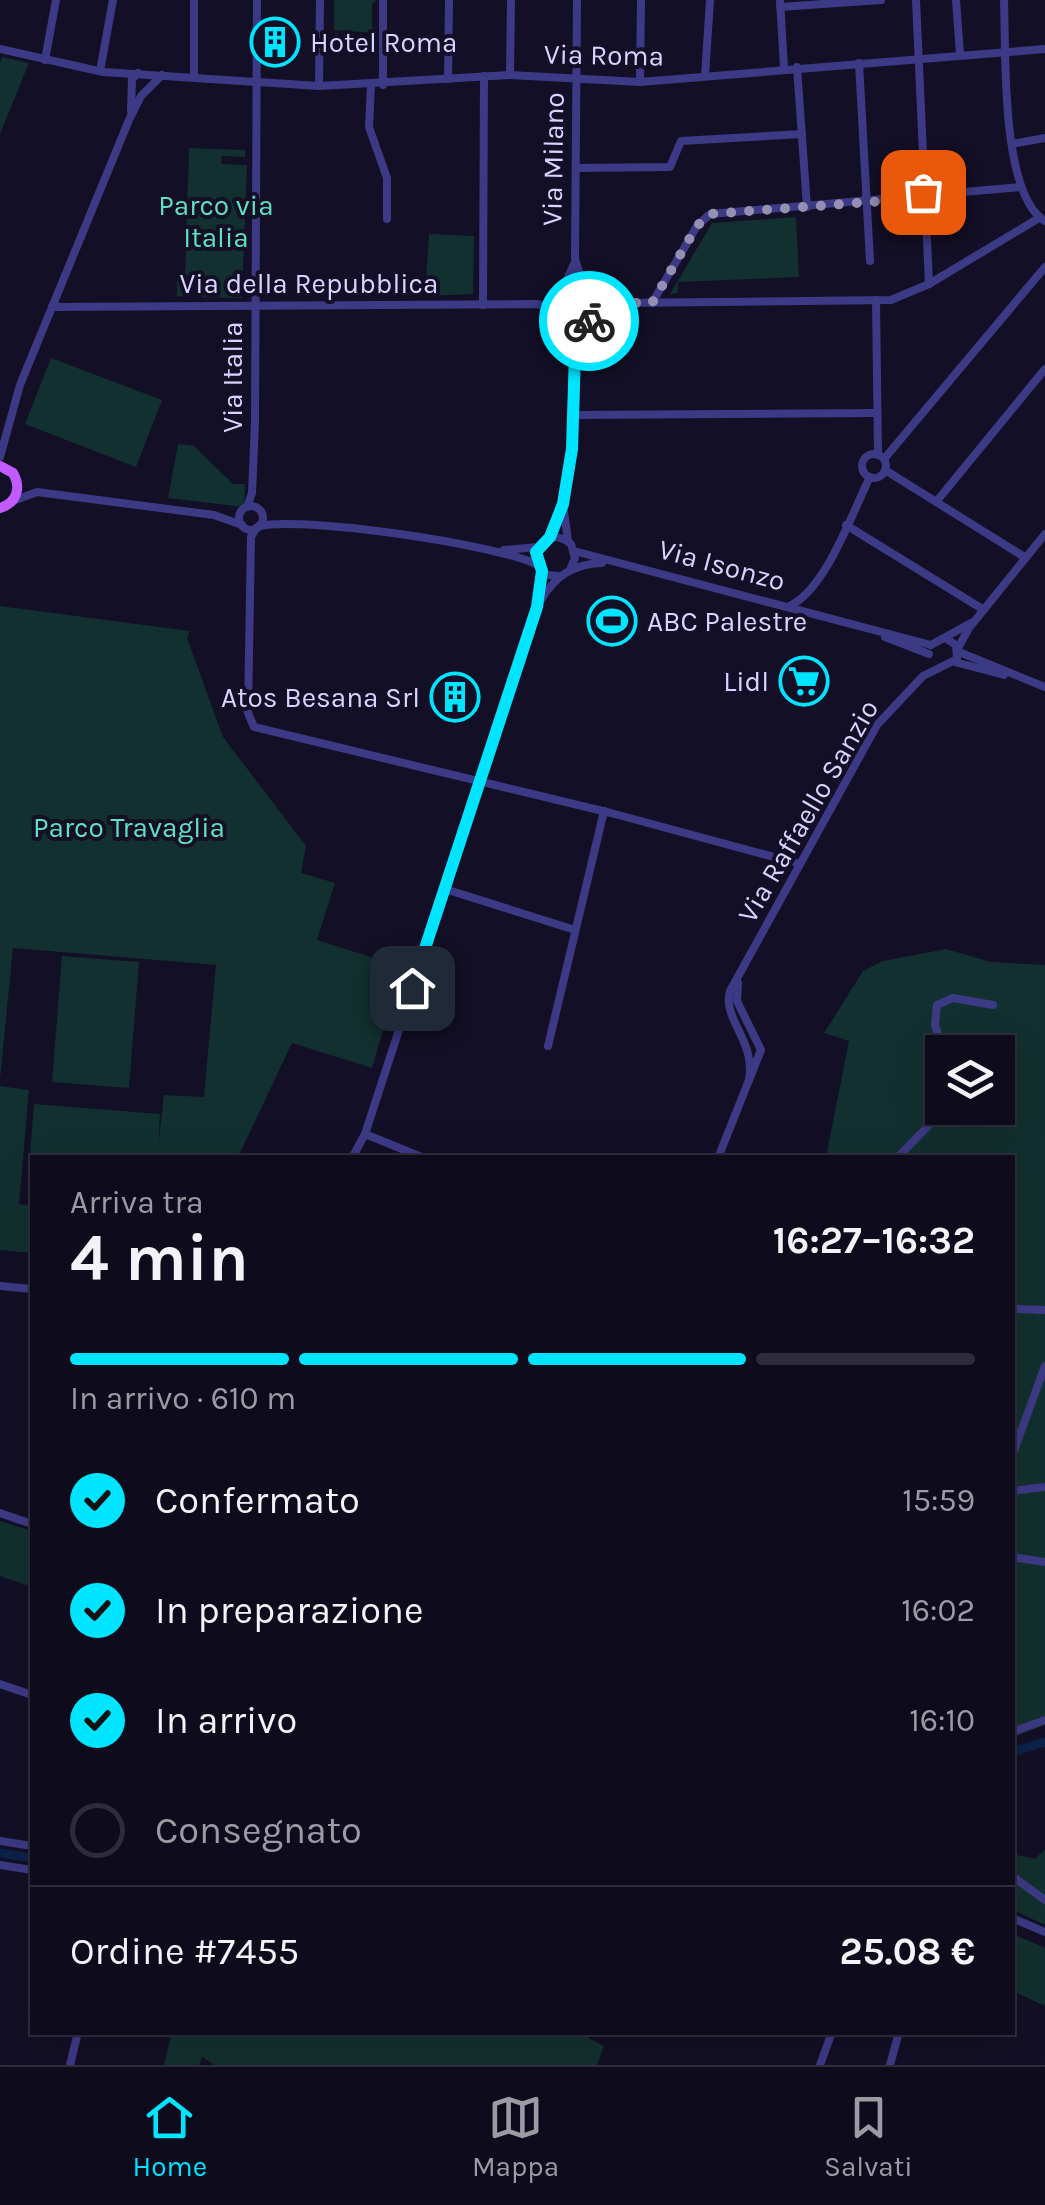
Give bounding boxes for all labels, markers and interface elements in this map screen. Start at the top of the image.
building icon: Hotel Roma [249,16,301,68]
place label: Hotel Roma [310,26,457,59]
street label: Via Roma [544,37,664,73]
street label: Via Milano [535,92,571,226]
pin [881,150,966,235]
icon: bag [896,165,951,220]
park label: Parco via Italia [158,189,274,254]
street label: Via della Repubblica [180,267,438,300]
courier [539,271,639,371]
icon: bike [562,294,617,349]
street label: Via Italia [216,321,249,433]
street label: Via Isonzo [655,532,789,598]
sports icon: ABC Palestre [586,595,638,647]
place label: ABC Palestre [647,605,807,638]
supermarket icon: Lidl [778,655,830,707]
place label: Lidl [723,665,769,698]
building icon: Atos Besana Srl [429,671,481,723]
place label: Atos Besana Srl [221,681,420,714]
street label: Via Raffaello Sanzio [731,694,885,928]
park label: Parco Travaglia [33,811,225,844]
pin [370,946,455,1031]
icon: home [385,961,440,1016]
map controls [925,1035,1015,1125]
button: layers [925,1035,1015,1125]
text: Arriva tra [70,1184,204,1221]
text: 16:27–16:32 [773,1218,975,1263]
text: 4 min [70,1220,249,1296]
text: In arrivo · 610 m [70,1380,296,1417]
icon: check [70,1473,125,1528]
text: Confermato [155,1478,360,1523]
text: 15:59 [902,1482,975,1519]
icon: check [70,1583,125,1638]
text: In preparazione [155,1588,423,1633]
text: 16:02 [901,1592,975,1629]
icon: check [70,1693,125,1748]
text: In arrivo [155,1698,297,1743]
text: 16:10 [909,1702,975,1739]
text: Consegnato [155,1808,362,1853]
text: Ordine #7455 [70,1929,299,1974]
text: 25.08 € [839,1929,975,1974]
tab: Home [132,2090,207,2183]
tab: Mappa [472,2090,559,2183]
tab: Salvati [824,2090,913,2183]

